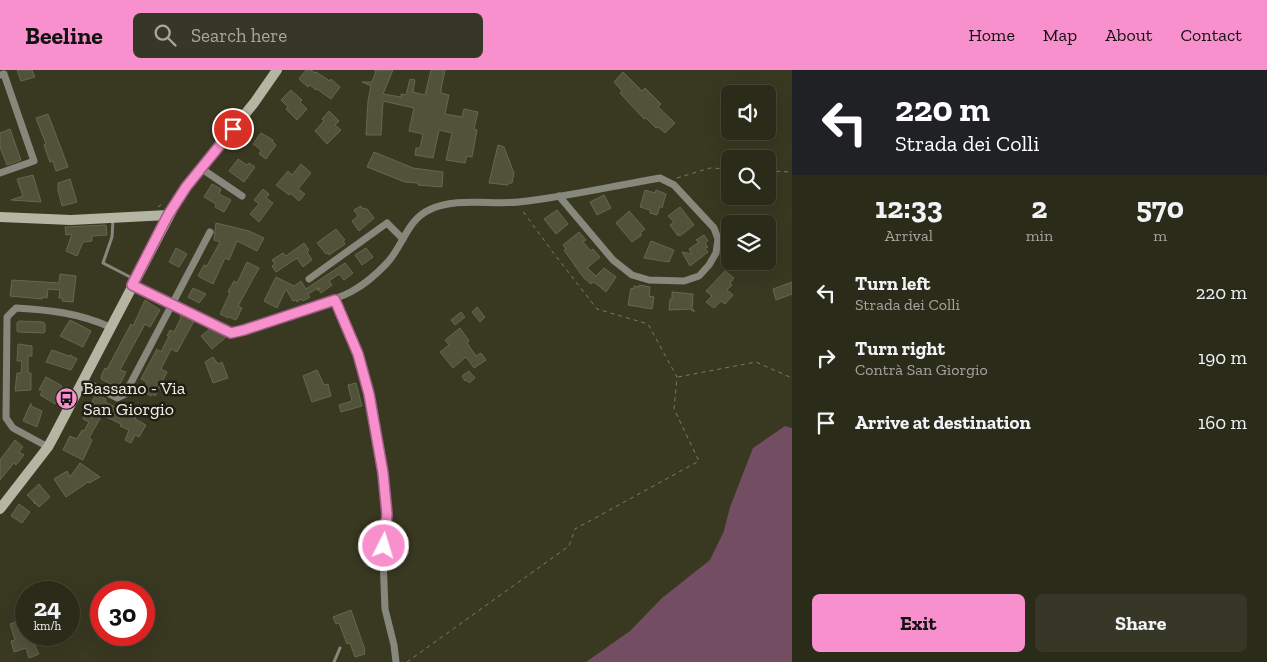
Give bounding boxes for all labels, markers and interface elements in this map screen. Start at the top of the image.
search box [133,13,483,58]
text: Beeline [25,21,103,50]
icon: search [151,21,179,49]
text: Search here [191,24,287,47]
text: Home [968,24,1015,46]
text: Map [1043,24,1077,46]
text: About [1105,24,1152,46]
text: Contact [1180,24,1242,46]
map controls [721,85,776,270]
button: sound [721,85,776,140]
text: 220 m [895,88,990,130]
icon: left [812,90,877,155]
pin [212,108,254,150]
icon: arrive [219,115,247,143]
text: Strada dei Colli [895,130,1039,157]
button: search [721,150,776,205]
text: 12:33 [875,190,943,226]
text: 2 [1031,190,1047,226]
text: 570 [1136,190,1184,226]
button: layers [721,215,776,270]
text: Arrival [885,226,933,245]
text: min [1026,226,1053,245]
text: m [1153,226,1167,245]
text: Turn left [855,272,930,295]
icon: left [812,279,840,307]
text: 220 m [1196,281,1247,304]
text: Strada dei Colli [855,295,960,314]
text: Turn right [855,337,945,360]
icon: right [812,344,840,372]
text: 190 m [1198,346,1247,369]
text: Contrà San Giorgio [855,360,988,379]
place label: Bassano - Via San Giorgio [83,377,186,420]
bus stop icon: Bassano - Via San Giorgio [55,386,79,410]
icon: arrive [812,409,840,437]
text: Arrive at destination [855,411,1031,434]
text: 160 m [1198,411,1247,434]
position arrow [357,519,409,571]
speed limit sign: 30 [90,581,155,646]
text: 24 [34,592,61,622]
button: Exit [812,594,1025,652]
button: Share [1035,594,1247,652]
text: km/h [34,619,61,633]

